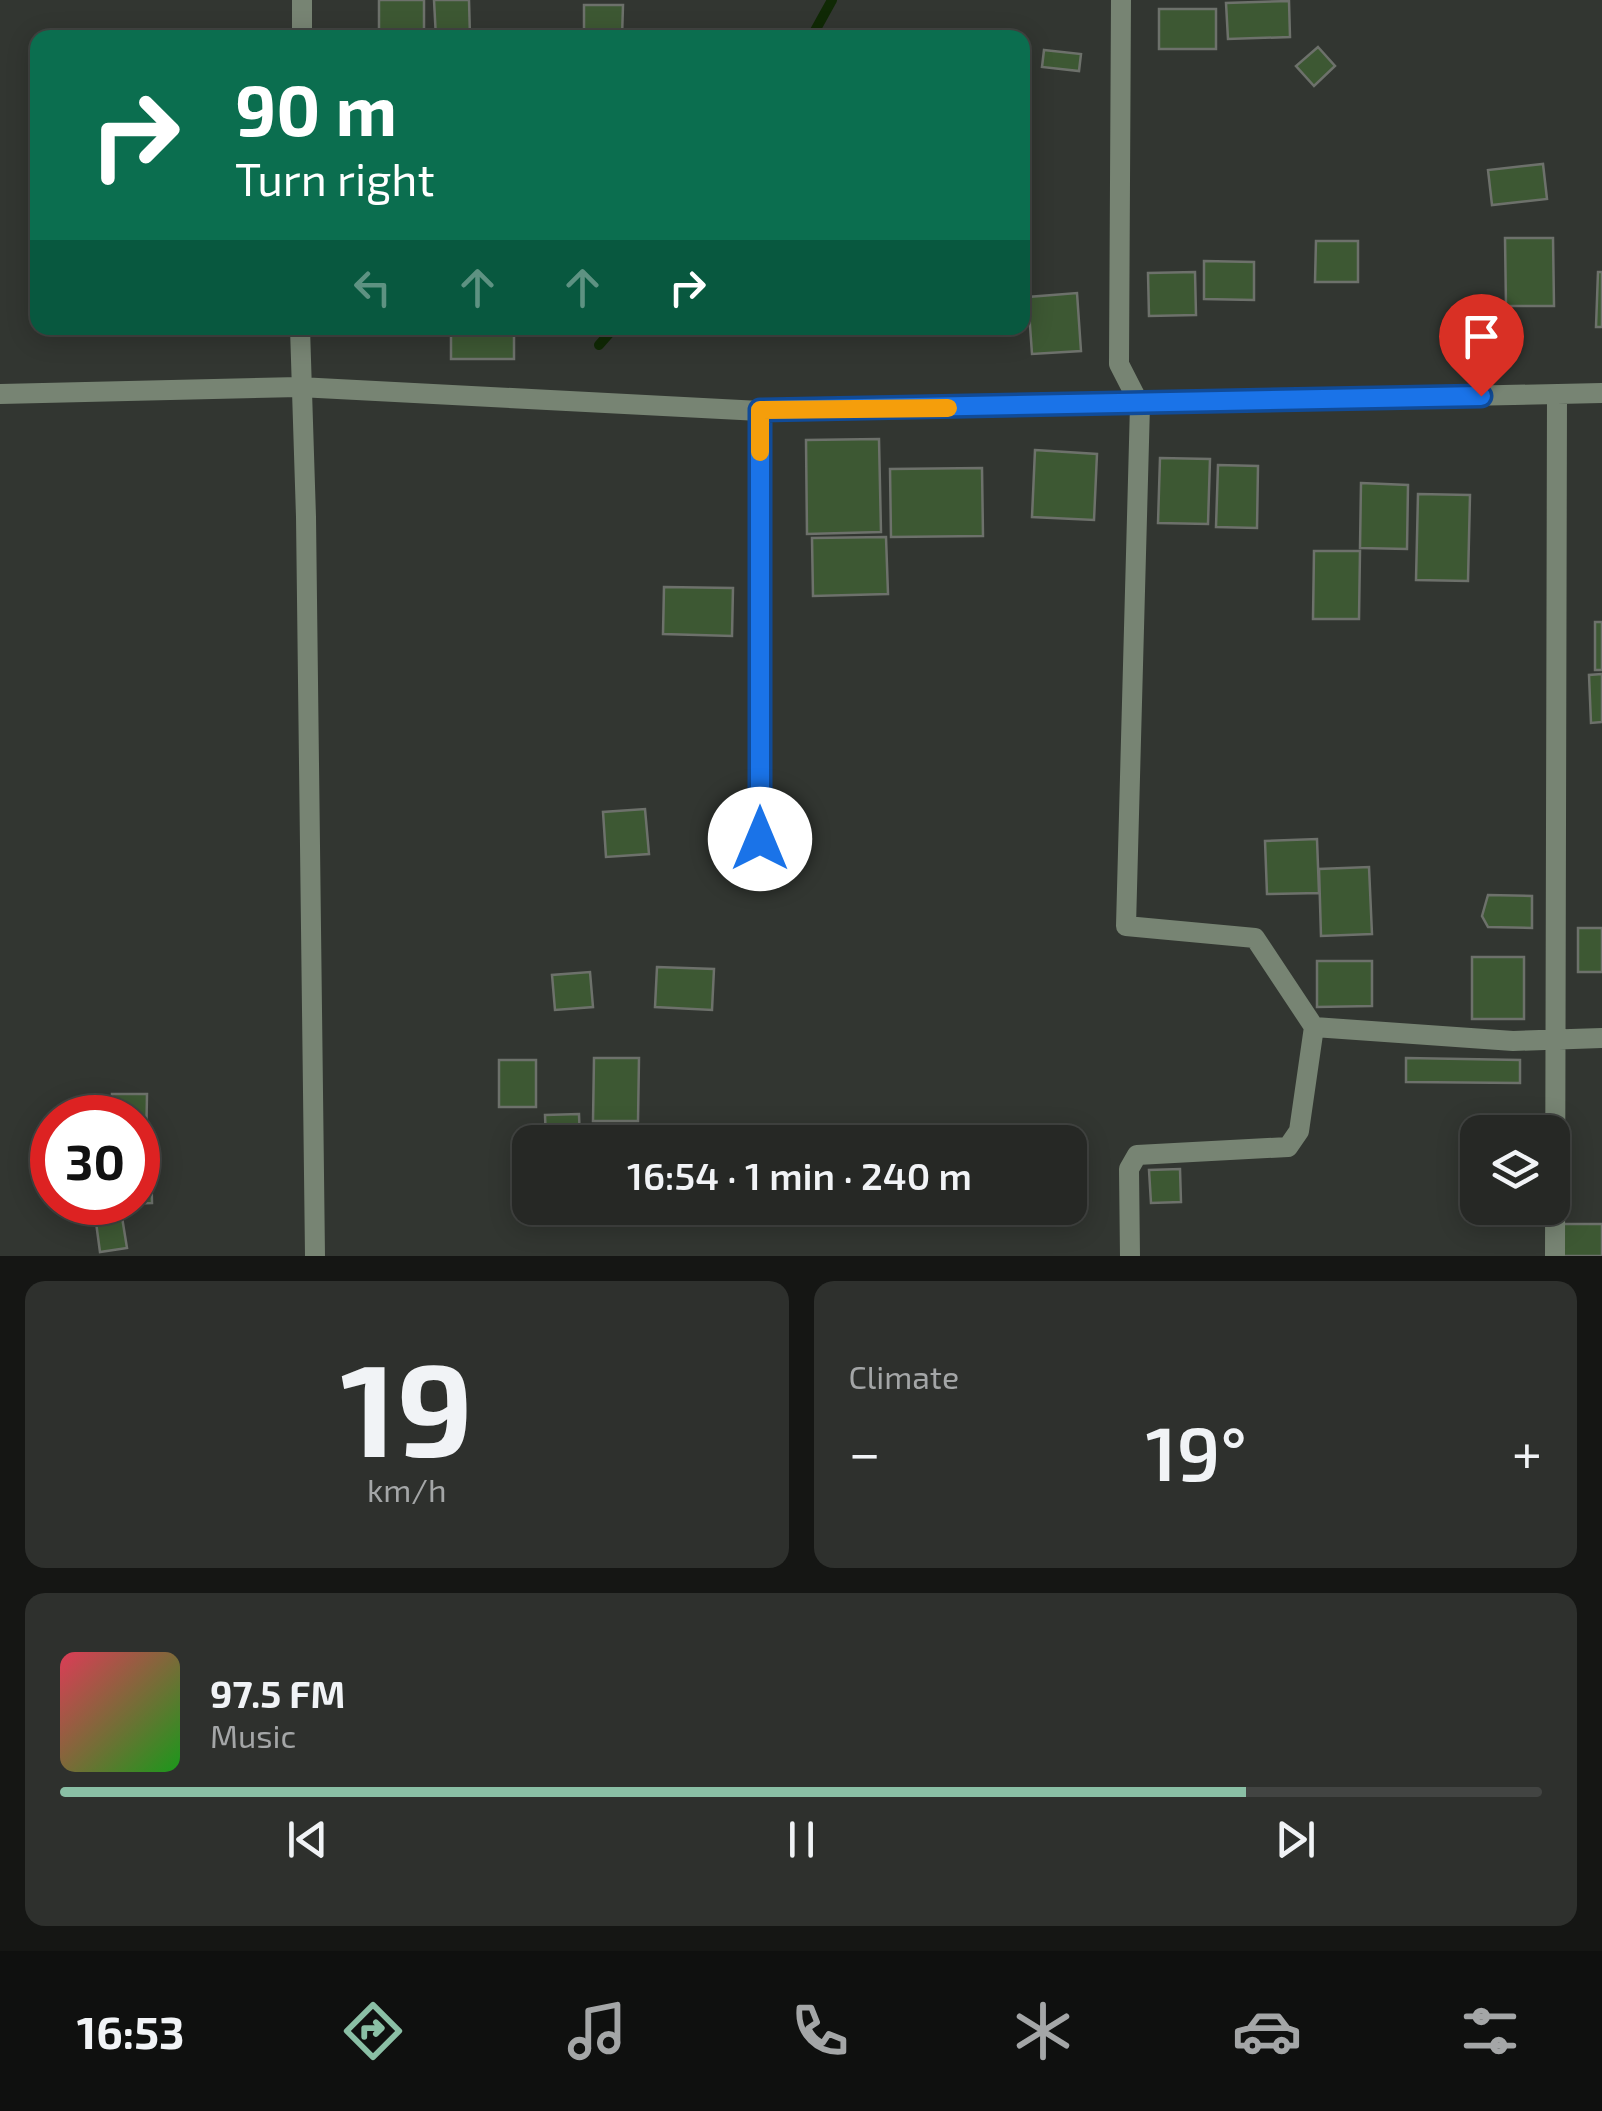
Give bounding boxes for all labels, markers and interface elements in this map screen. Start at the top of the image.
text: 90 m [235,66,397,150]
icon: right [70,70,200,200]
text: Turn right [235,151,435,205]
icon: left [345,260,400,315]
icon: ahead [450,260,505,315]
icon: ahead [555,260,610,315]
icon: right [660,260,715,315]
pin [1439,294,1524,397]
icon: arrive [1454,309,1509,364]
position arrow [708,787,812,891]
speed limit sign: 30 [30,1095,160,1225]
map controls [1460,1115,1570,1225]
button: layers [1460,1115,1570,1225]
text: 16:54 · 1 min · 240 m [627,1152,972,1198]
text: 19 [340,1327,473,1483]
text: Climate [849,1357,959,1395]
text: 19° [1145,1406,1247,1496]
text: − [849,1418,881,1484]
text: + [1512,1418,1542,1484]
text: km/h [367,1470,446,1508]
text: 97.5 FM [210,1670,345,1716]
text: Music [210,1716,296,1754]
icon: previous [280,1812,335,1867]
icon: pause [774,1812,829,1867]
icon: next [1268,1812,1323,1867]
icon: directions [338,1996,408,2066]
icon: music [562,1996,632,2066]
icon: phone [785,1996,855,2066]
icon: climate [1008,1996,1078,2066]
icon: car [1232,1996,1302,2066]
icon: filters [1455,1996,1525,2066]
text: 16:53 [77,2004,185,2058]

